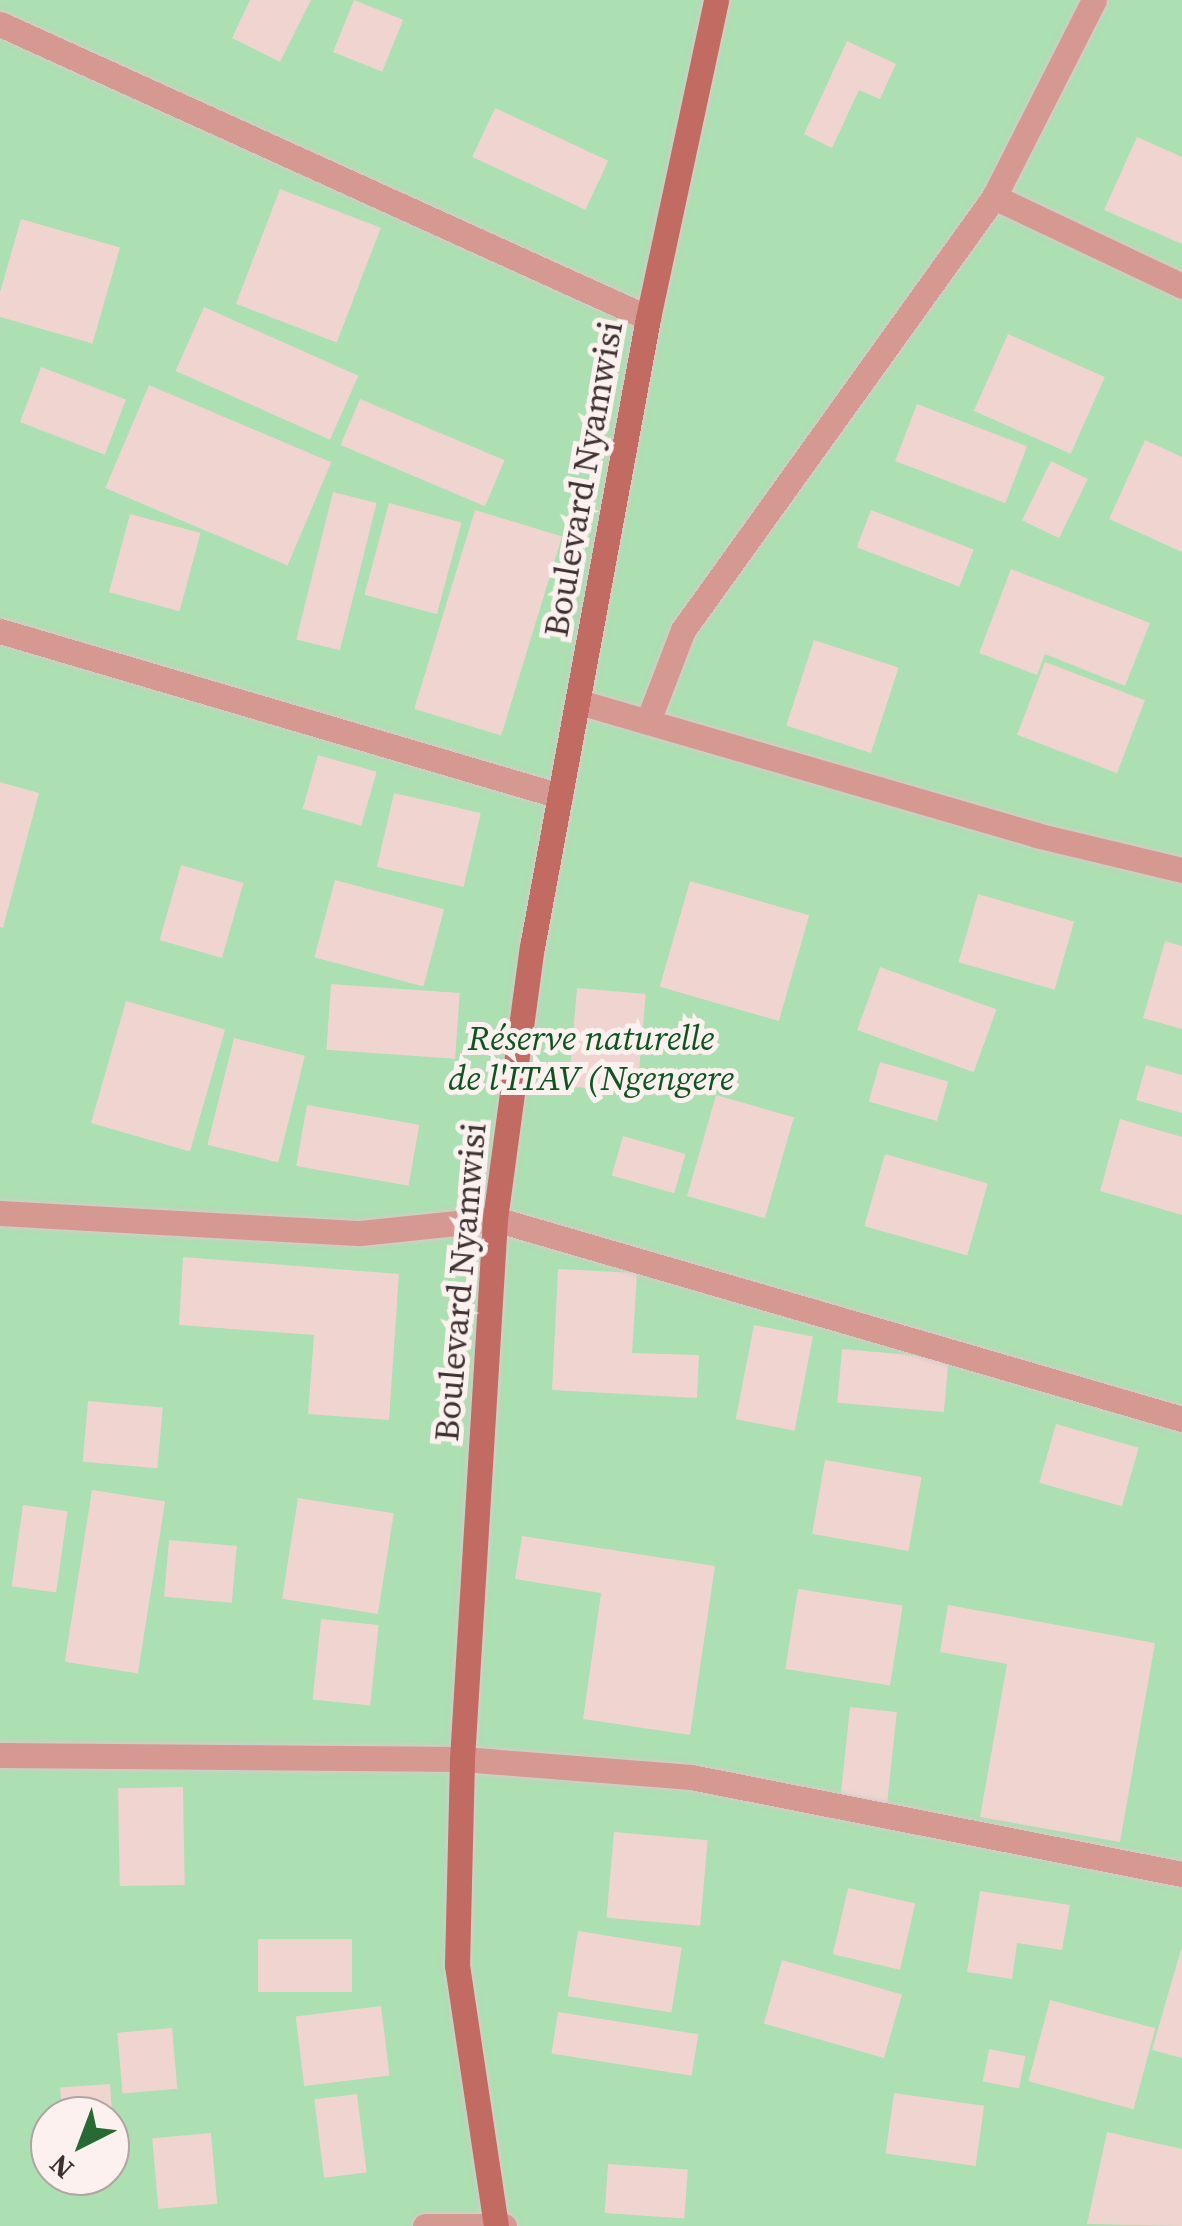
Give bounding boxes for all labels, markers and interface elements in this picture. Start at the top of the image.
street label: Boulevard Nyamwisi [535,318,631,640]
park label: Réserve naturelle de l'ITAV (Ngengere [448,1017,734,1099]
street label: Boulevard Nyamwisi [425,1121,495,1443]
north arrow [30,2096,130,2196]
text: N [41,2146,82,2188]

